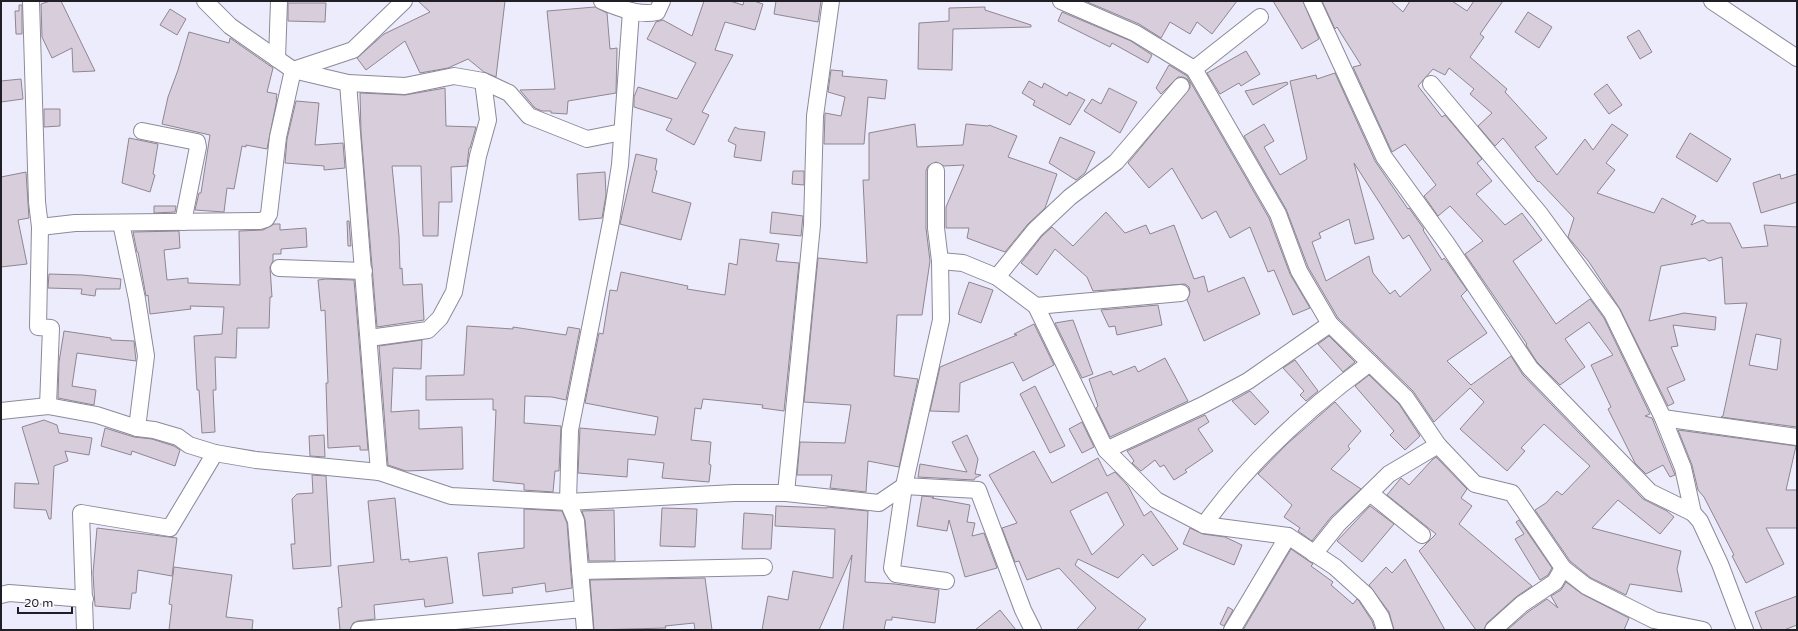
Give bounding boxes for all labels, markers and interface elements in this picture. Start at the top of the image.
scale bar [18,589,72,615]
text: 20 m [24,596,53,610]

